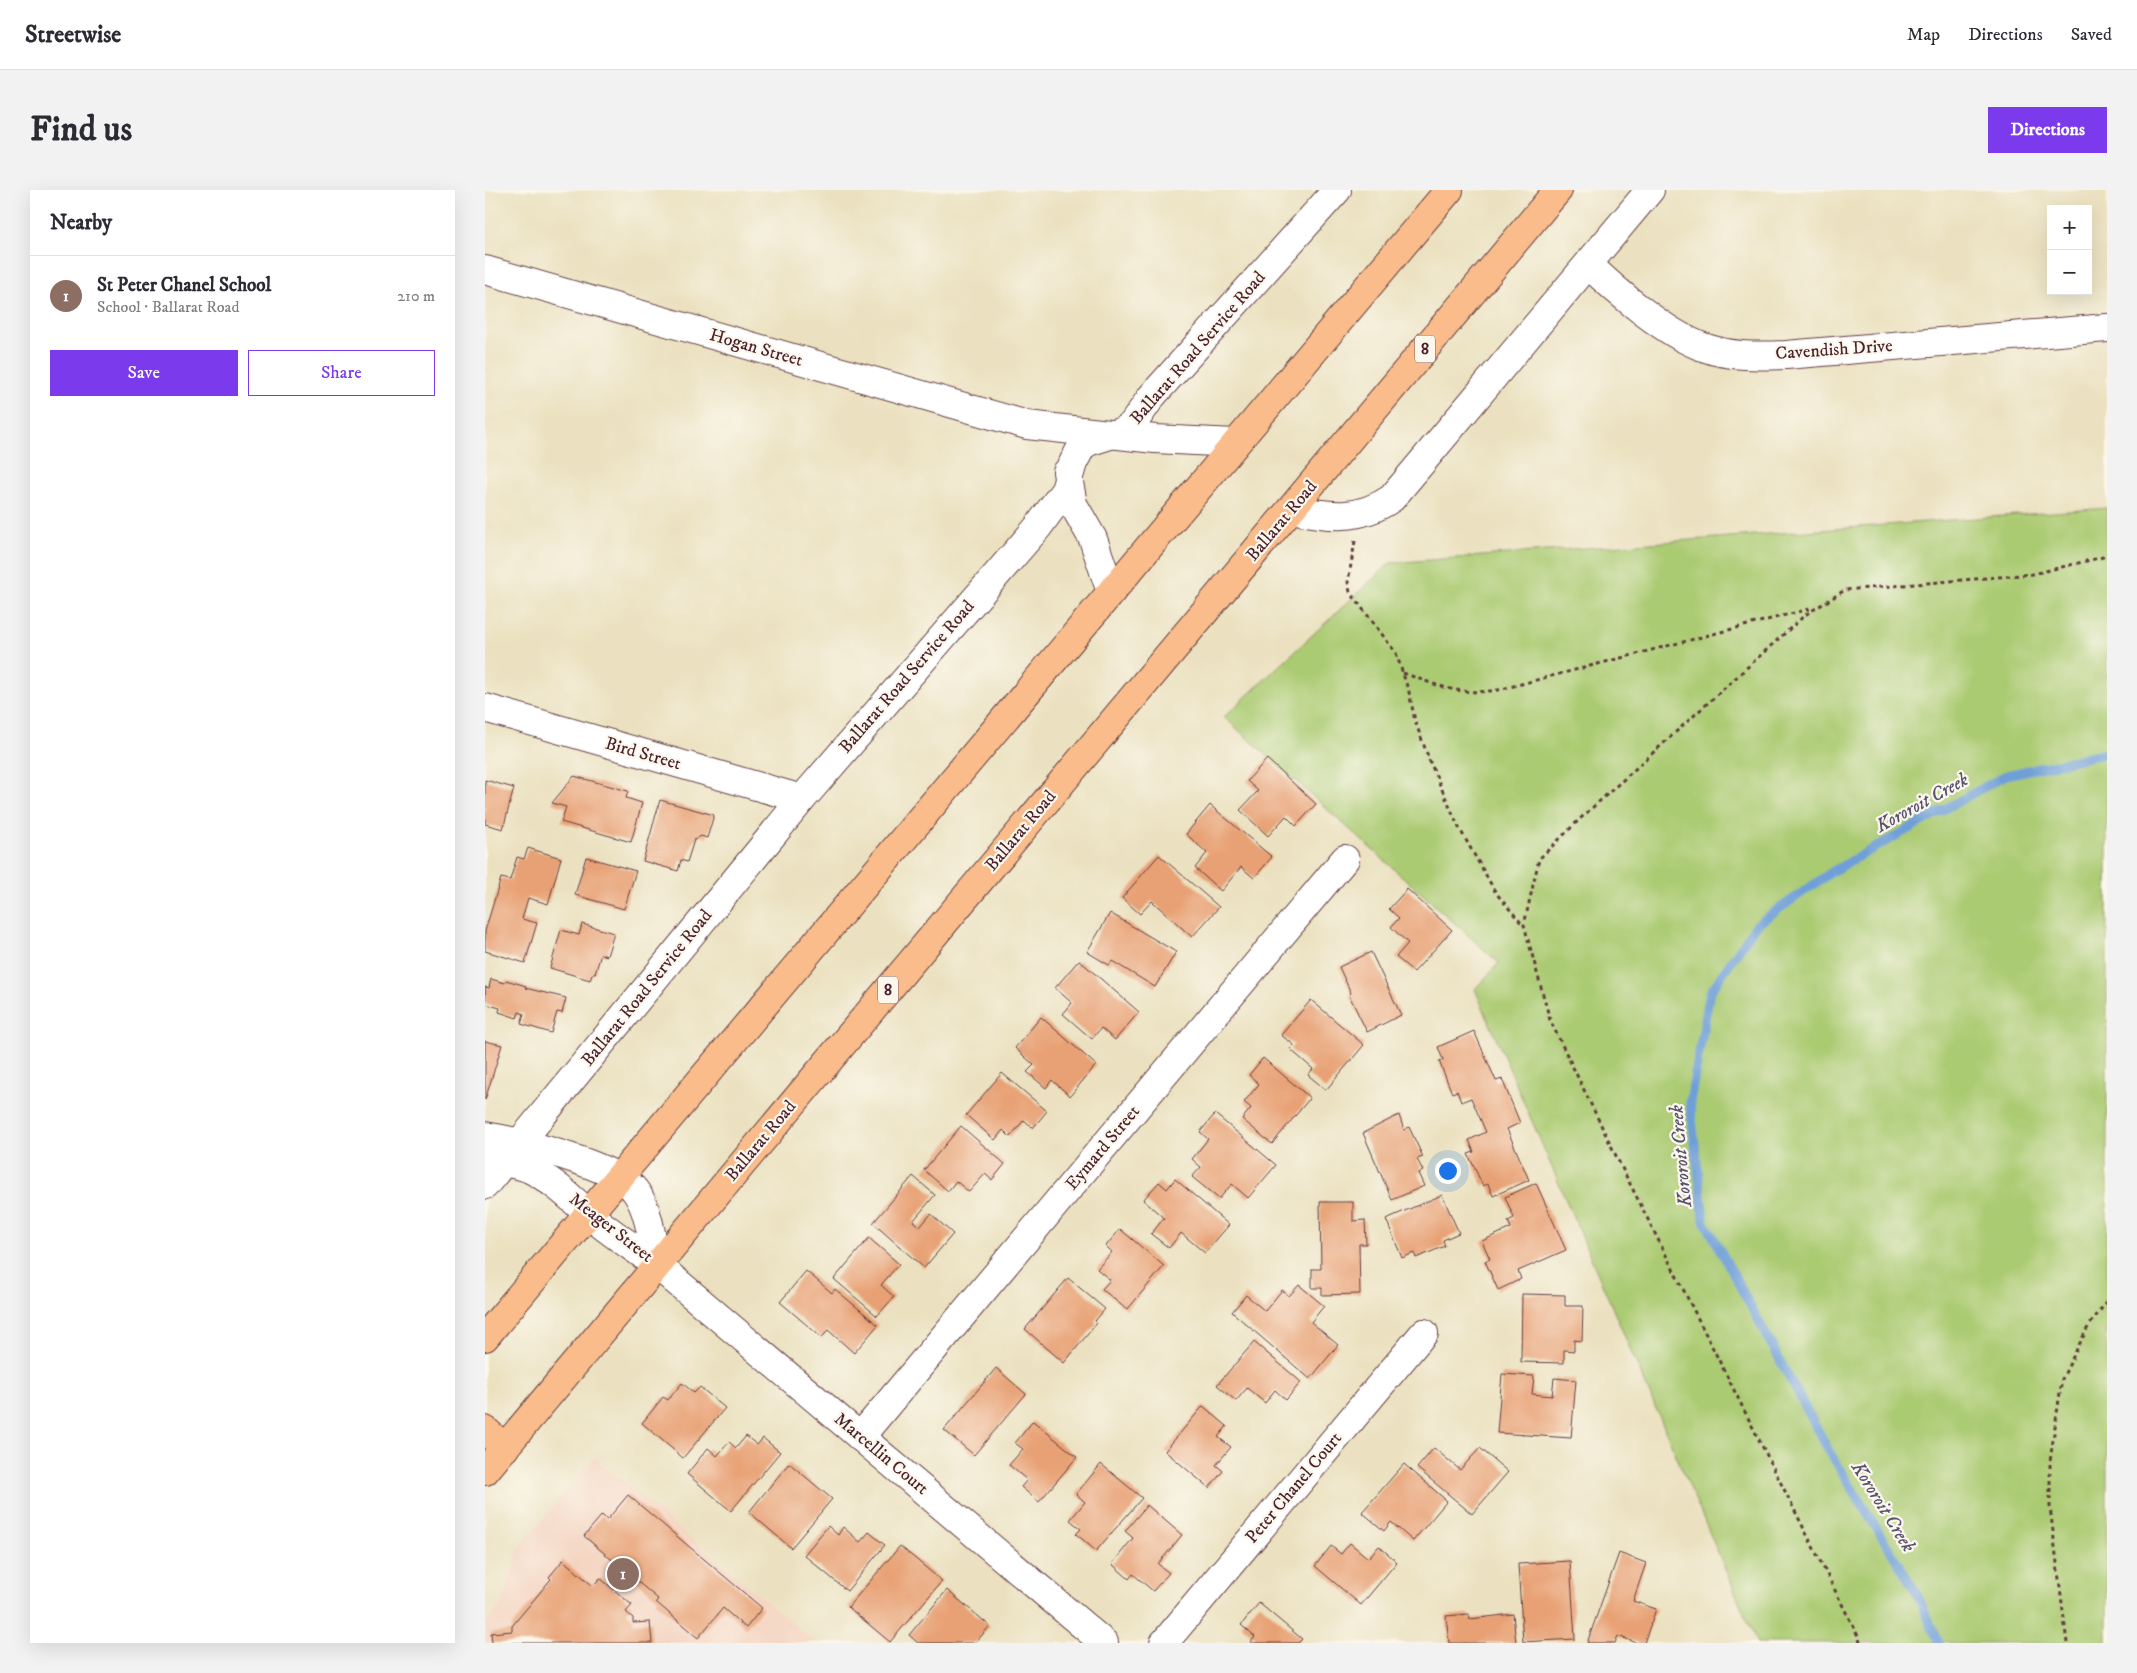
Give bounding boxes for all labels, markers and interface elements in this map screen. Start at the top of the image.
text: Streetwise [25,20,121,50]
text: Map [1907,24,1940,46]
text: Directions [1968,24,2043,46]
text: Saved [2071,24,2112,46]
button: Directions [1988,107,2107,153]
text: Find us [30,108,132,152]
map controls [2047,205,2092,295]
button: + [2047,205,2092,250]
text: Nearby [50,210,112,236]
button: − [2047,250,2092,295]
street label: Ballarat Road Service Road [1126,267,1270,429]
text: St Peter Chanel School [97,274,271,297]
text: 1 [63,286,69,306]
text: 210 m [397,286,435,306]
text: School · Ballarat Road [97,297,239,317]
street label: Hogan Street [707,324,805,372]
street label: Cavendish Drive [1775,335,1893,365]
road number: 8 [1415,336,1435,362]
button: Save [50,350,238,396]
button: Share [248,350,435,396]
street label: Ballarat Road [1242,476,1322,566]
street label: Ballarat Road Service Road [835,596,979,758]
street label: Bird Street [602,733,684,775]
water label: Kororoit Creek [1871,768,1972,838]
street label: Ballarat Road [981,786,1061,876]
street label: Ballarat Road Service Road [577,905,717,1071]
road number: 8 [878,976,898,1004]
street label: Ballarat Road [721,1096,801,1186]
street label: Eymard Street [1061,1101,1145,1195]
water label: Kororoit Creek [1665,1104,1697,1209]
your location [1435,1158,1461,1184]
street label: Meager Street [565,1188,658,1268]
street label: Marcellin Court [829,1408,933,1500]
street label: Peter Chanel Court [1241,1428,1347,1548]
water label: Kororoit Creek [1846,1457,1920,1556]
pin: 1 [607,1555,639,1593]

